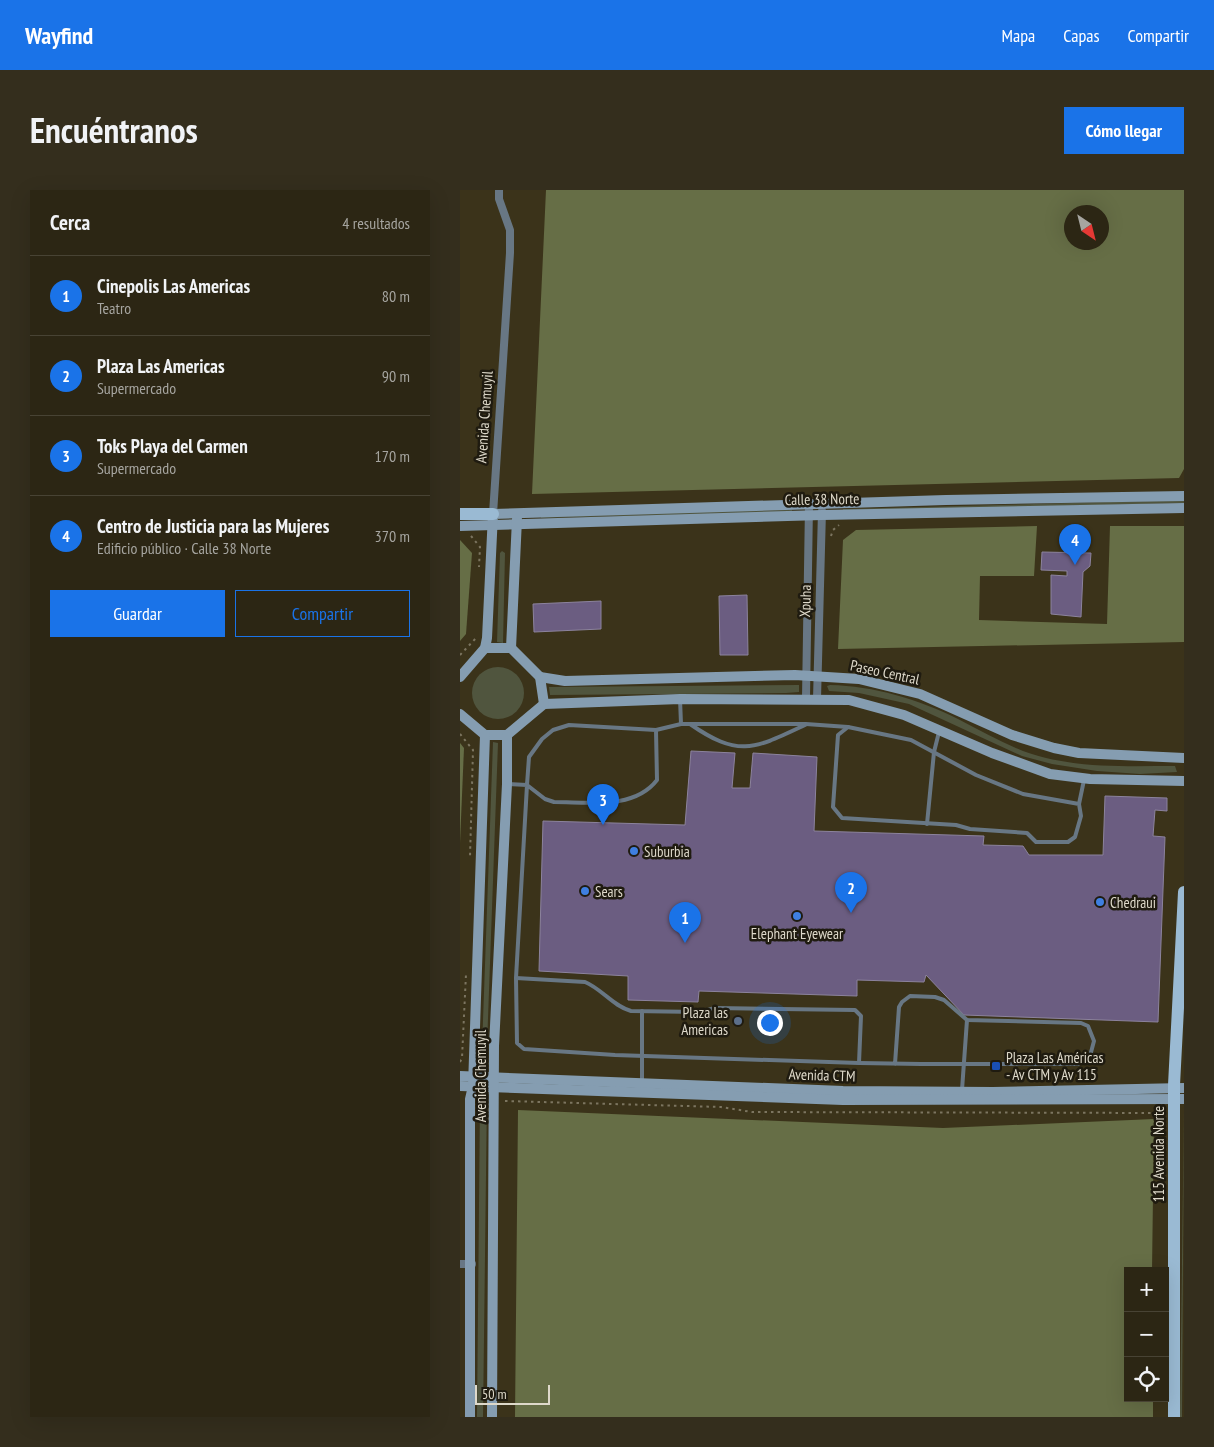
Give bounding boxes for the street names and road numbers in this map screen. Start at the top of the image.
street label: Avenida Chemuyil [471,370,497,464]
street label: Calle 38 Norte [784,489,860,509]
street label: Xpuha [795,584,815,618]
street label: Paseo Central [849,655,922,689]
street label: Avenida Chemuyil [471,1029,490,1122]
street label: Avenida CTM [788,1064,856,1086]
street label: 115 Avenida Norte [1149,1106,1168,1202]

